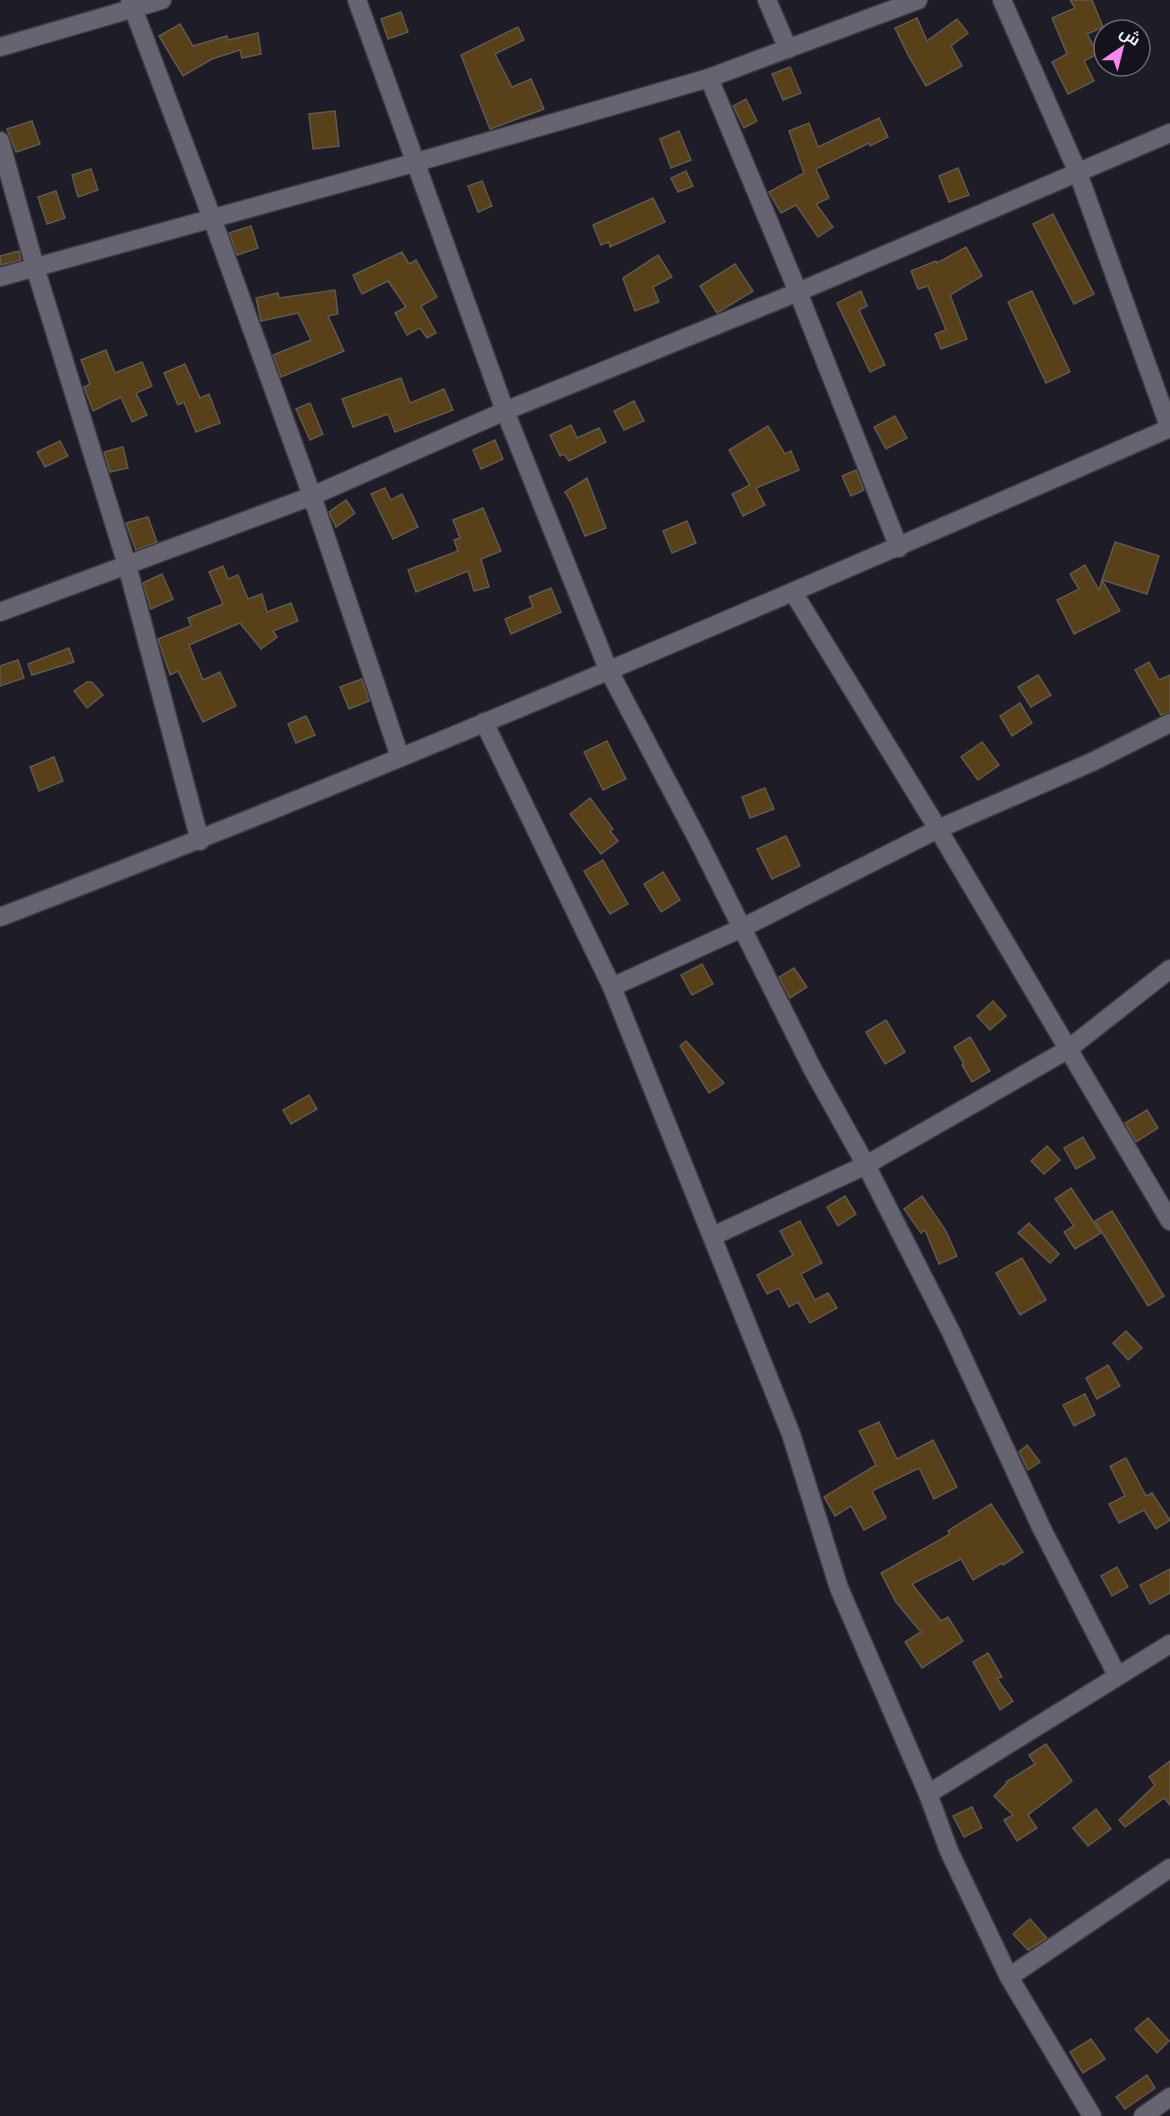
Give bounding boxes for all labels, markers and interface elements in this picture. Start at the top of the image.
north arrow [1092,18,1152,78]
text: ش [1116,22,1144,50]

